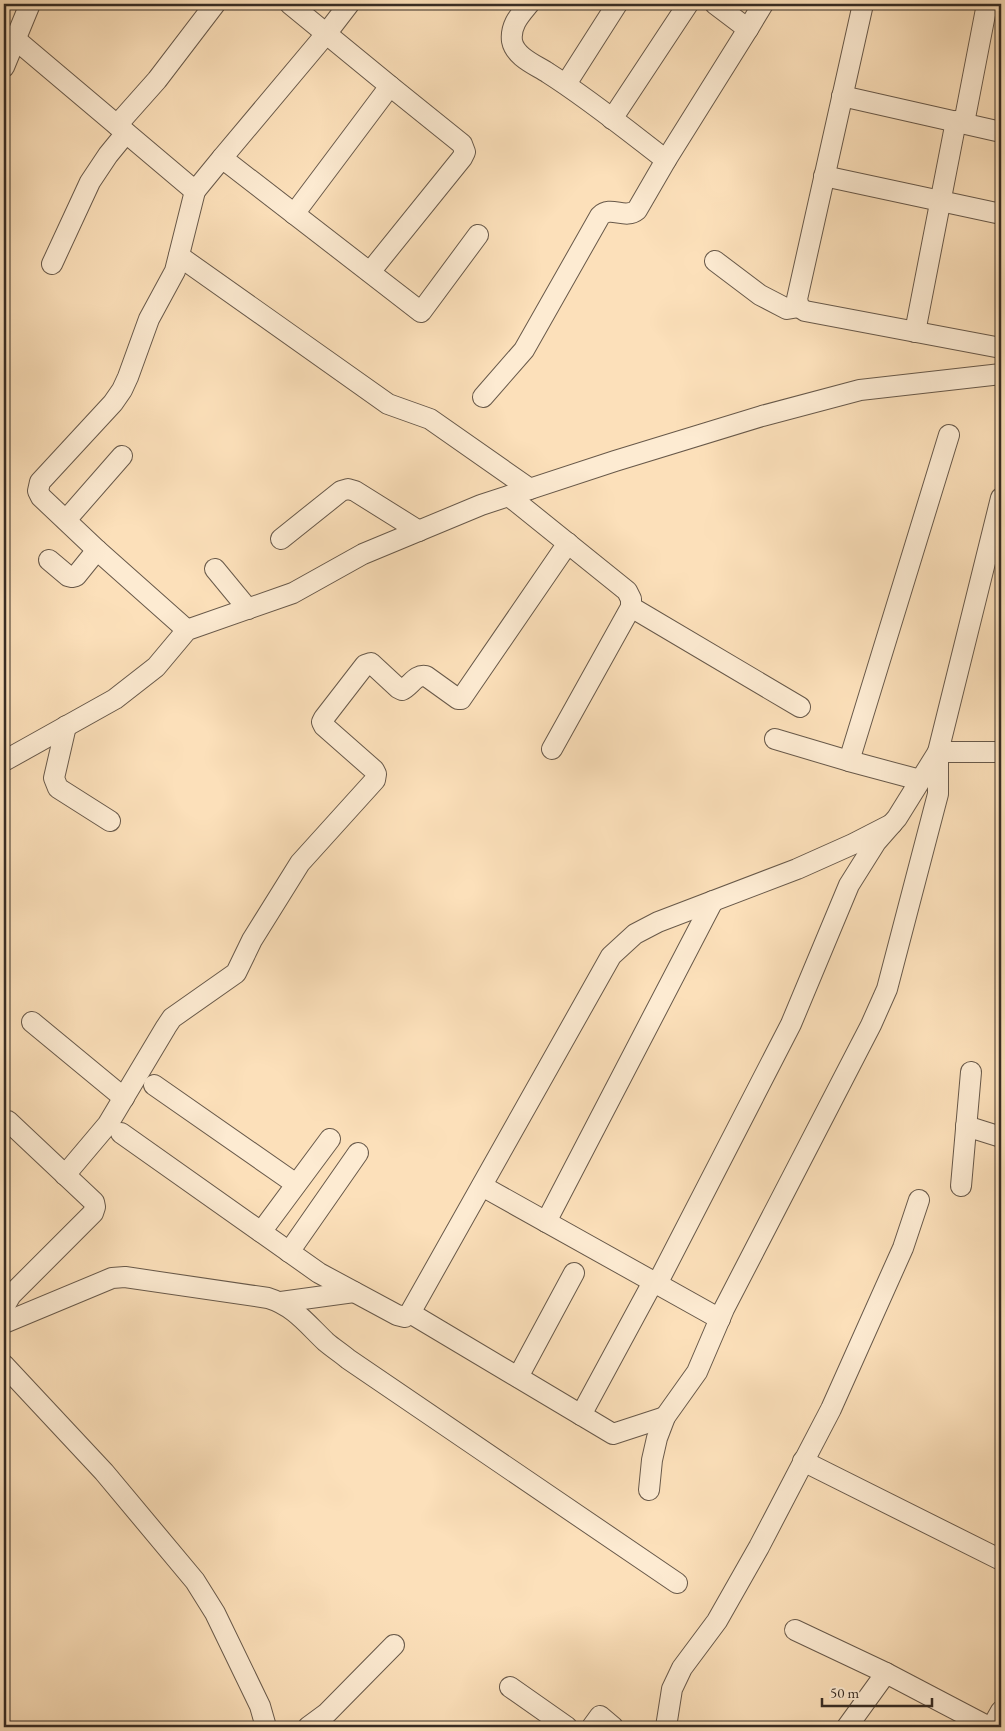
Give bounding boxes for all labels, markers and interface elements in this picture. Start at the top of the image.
scale bar [822,1676,932,1708]
text: 50 m [830,1683,859,1702]

